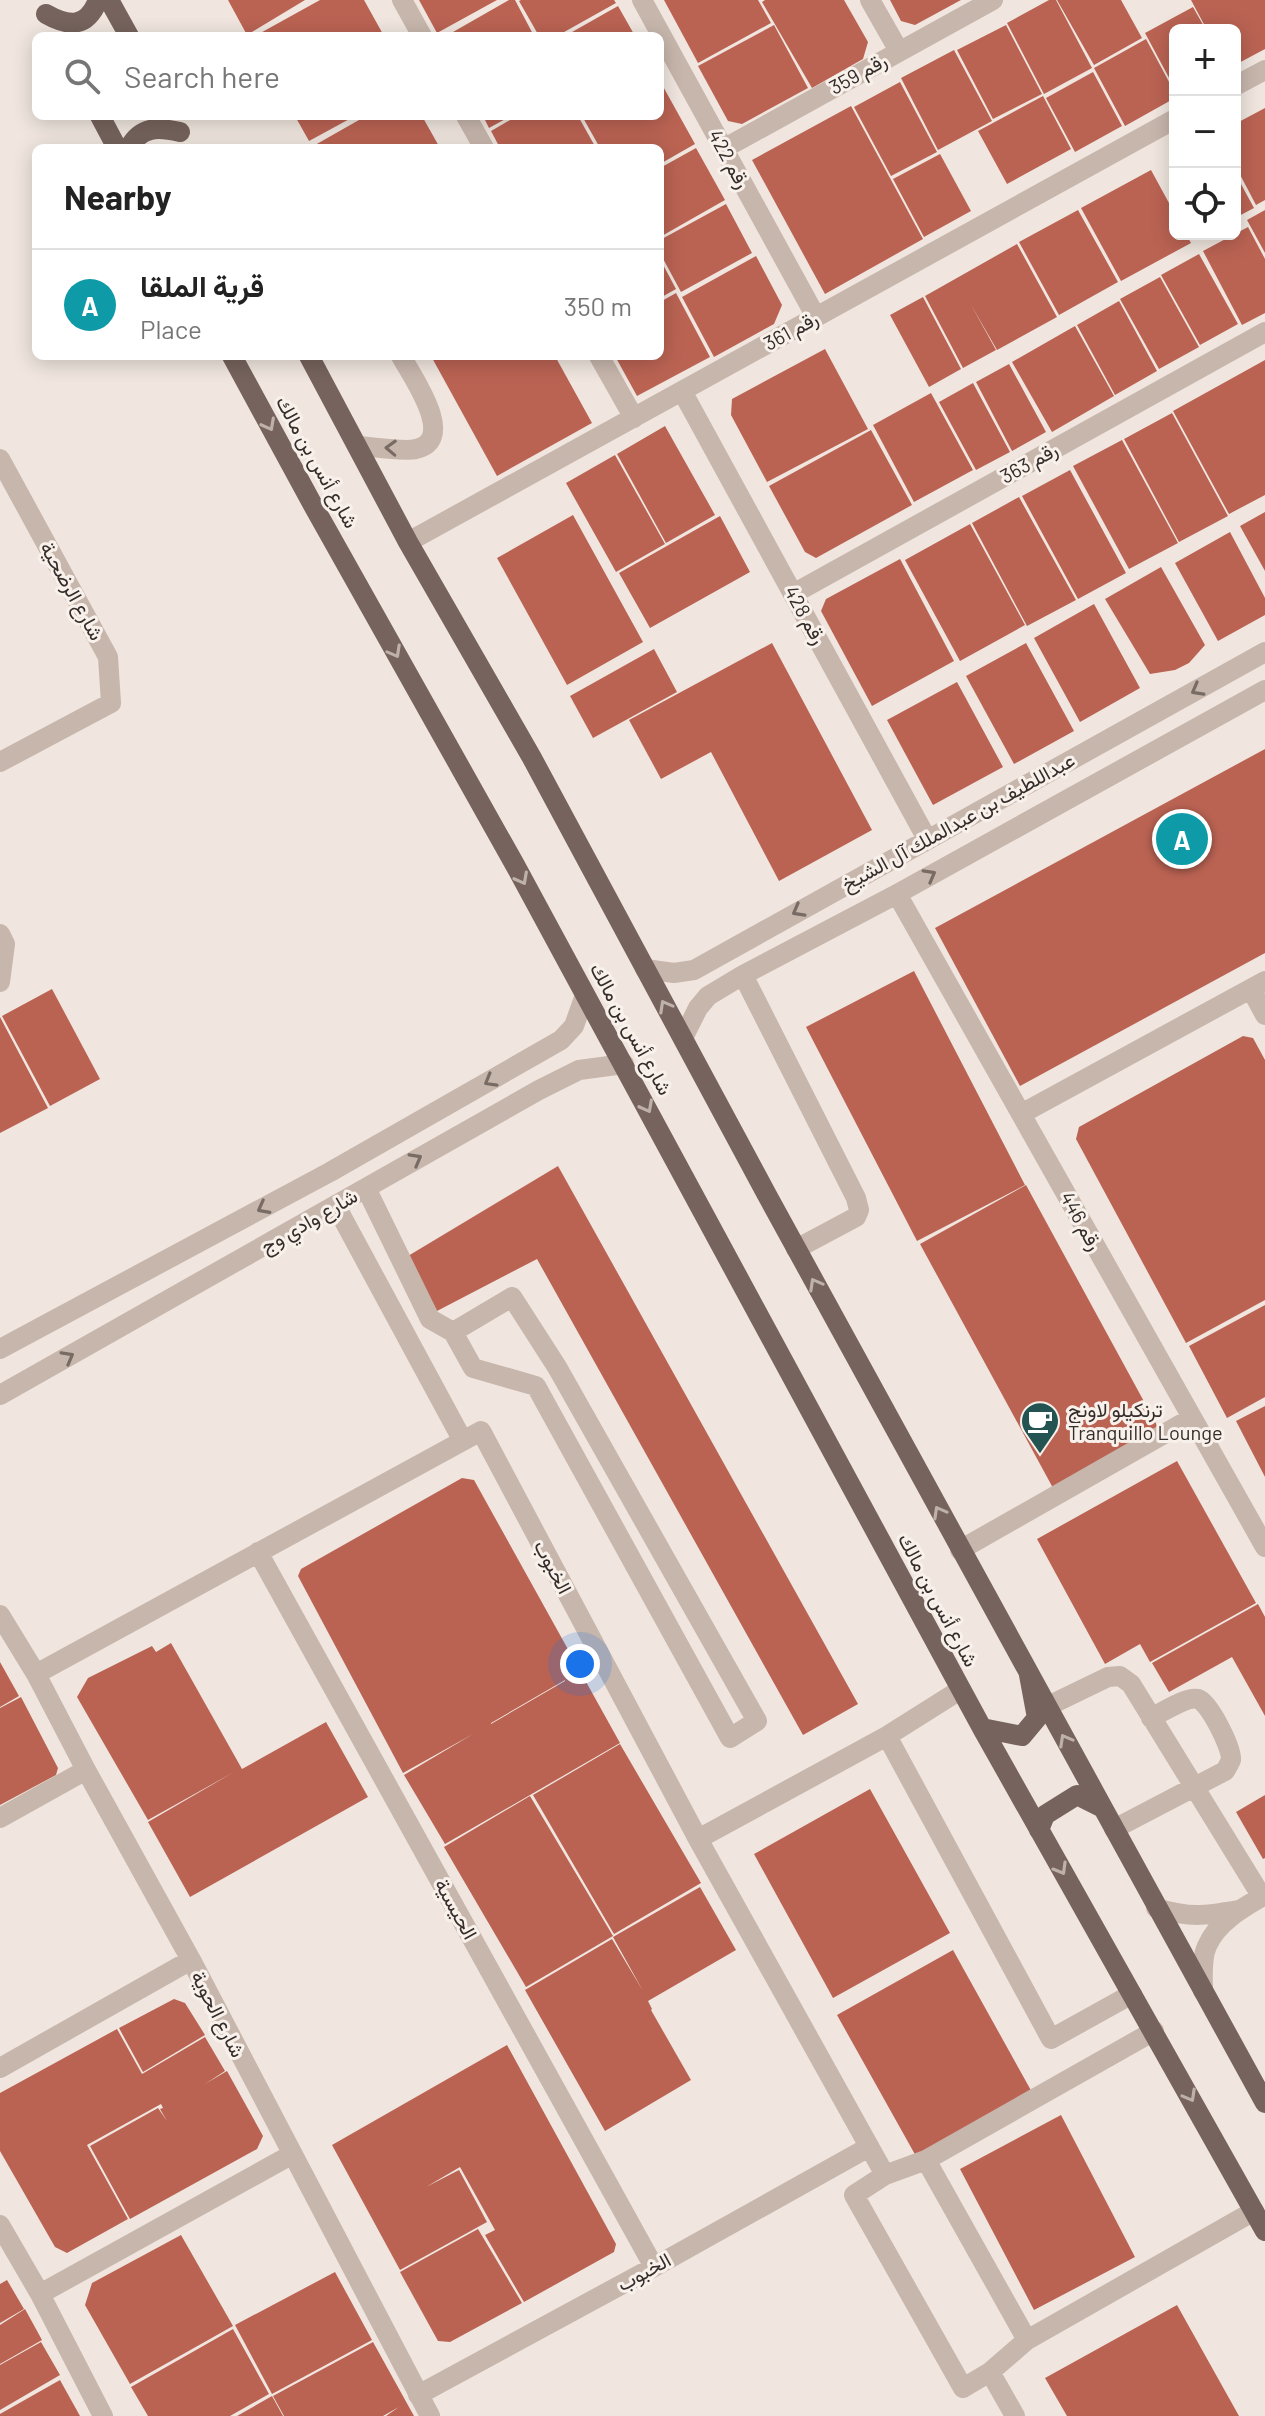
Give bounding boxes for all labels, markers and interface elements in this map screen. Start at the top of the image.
map controls [1169,24,1241,240]
button: + [1169,24,1241,96]
search box [32,32,664,120]
street label: رقم 359 [824,48,892,100]
icon: search [60,54,104,98]
text: Search here [124,58,280,94]
button: − [1169,96,1241,168]
street label: رقم 422 [702,125,756,193]
button: locate [1169,168,1241,240]
text: Nearby [64,176,172,217]
text: قرية الملقا [140,267,264,303]
text: A [81,290,99,321]
text: 350 m [564,290,632,321]
street label: رقم 361 [759,305,823,357]
text: Place [140,313,202,344]
street label: شارع أنس بن مالك [269,391,364,533]
one-way arrow [260,416,275,431]
street label: رقم 363 [995,437,1063,489]
one-way arrow [384,439,397,456]
street label: شارع الرضحية [33,537,110,645]
street label: رقم 428 [778,581,832,649]
one-way arrow [385,643,401,658]
one-way arrow [1191,680,1205,696]
street label: عبداللطيف بن عبدالملك آل الشيخ [837,747,1080,898]
pin: A [1156,809,1208,869]
one-way arrow [922,869,936,885]
one-way arrow [513,870,528,885]
one-way arrow [792,901,807,917]
street label: شارع أنس بن مالك [583,958,678,1100]
one-way arrow [659,1000,675,1014]
one-way arrow [484,1071,499,1087]
one-way arrow [637,1099,652,1113]
one-way arrow [407,1153,421,1169]
street label: شارع وادي وج [256,1183,364,1263]
street label: رقم 446 [1054,1187,1108,1255]
one-way arrow [257,1198,272,1213]
one-way arrow [810,1277,825,1292]
one-way arrow [59,1351,74,1367]
place label: ترنكيلو لاونج Tranquillo Lounge [1068,1397,1223,1444]
cafe icon: ترنكيلو لاونج Tranquillo Lounge [1019,1400,1061,1455]
one-way arrow [934,1506,949,1520]
street label: شارع أنس بن مالك [891,1529,984,1672]
street label: الخبوب [528,1536,578,1598]
your location [560,1644,600,1684]
one-way arrow [1059,1734,1074,1748]
one-way arrow [1052,1861,1067,1876]
street label: الحيسية [430,1874,483,1944]
street label: شارع الحوية [184,1966,251,2062]
one-way arrow [1180,2087,1196,2101]
street label: الخبوب [613,2247,675,2297]

